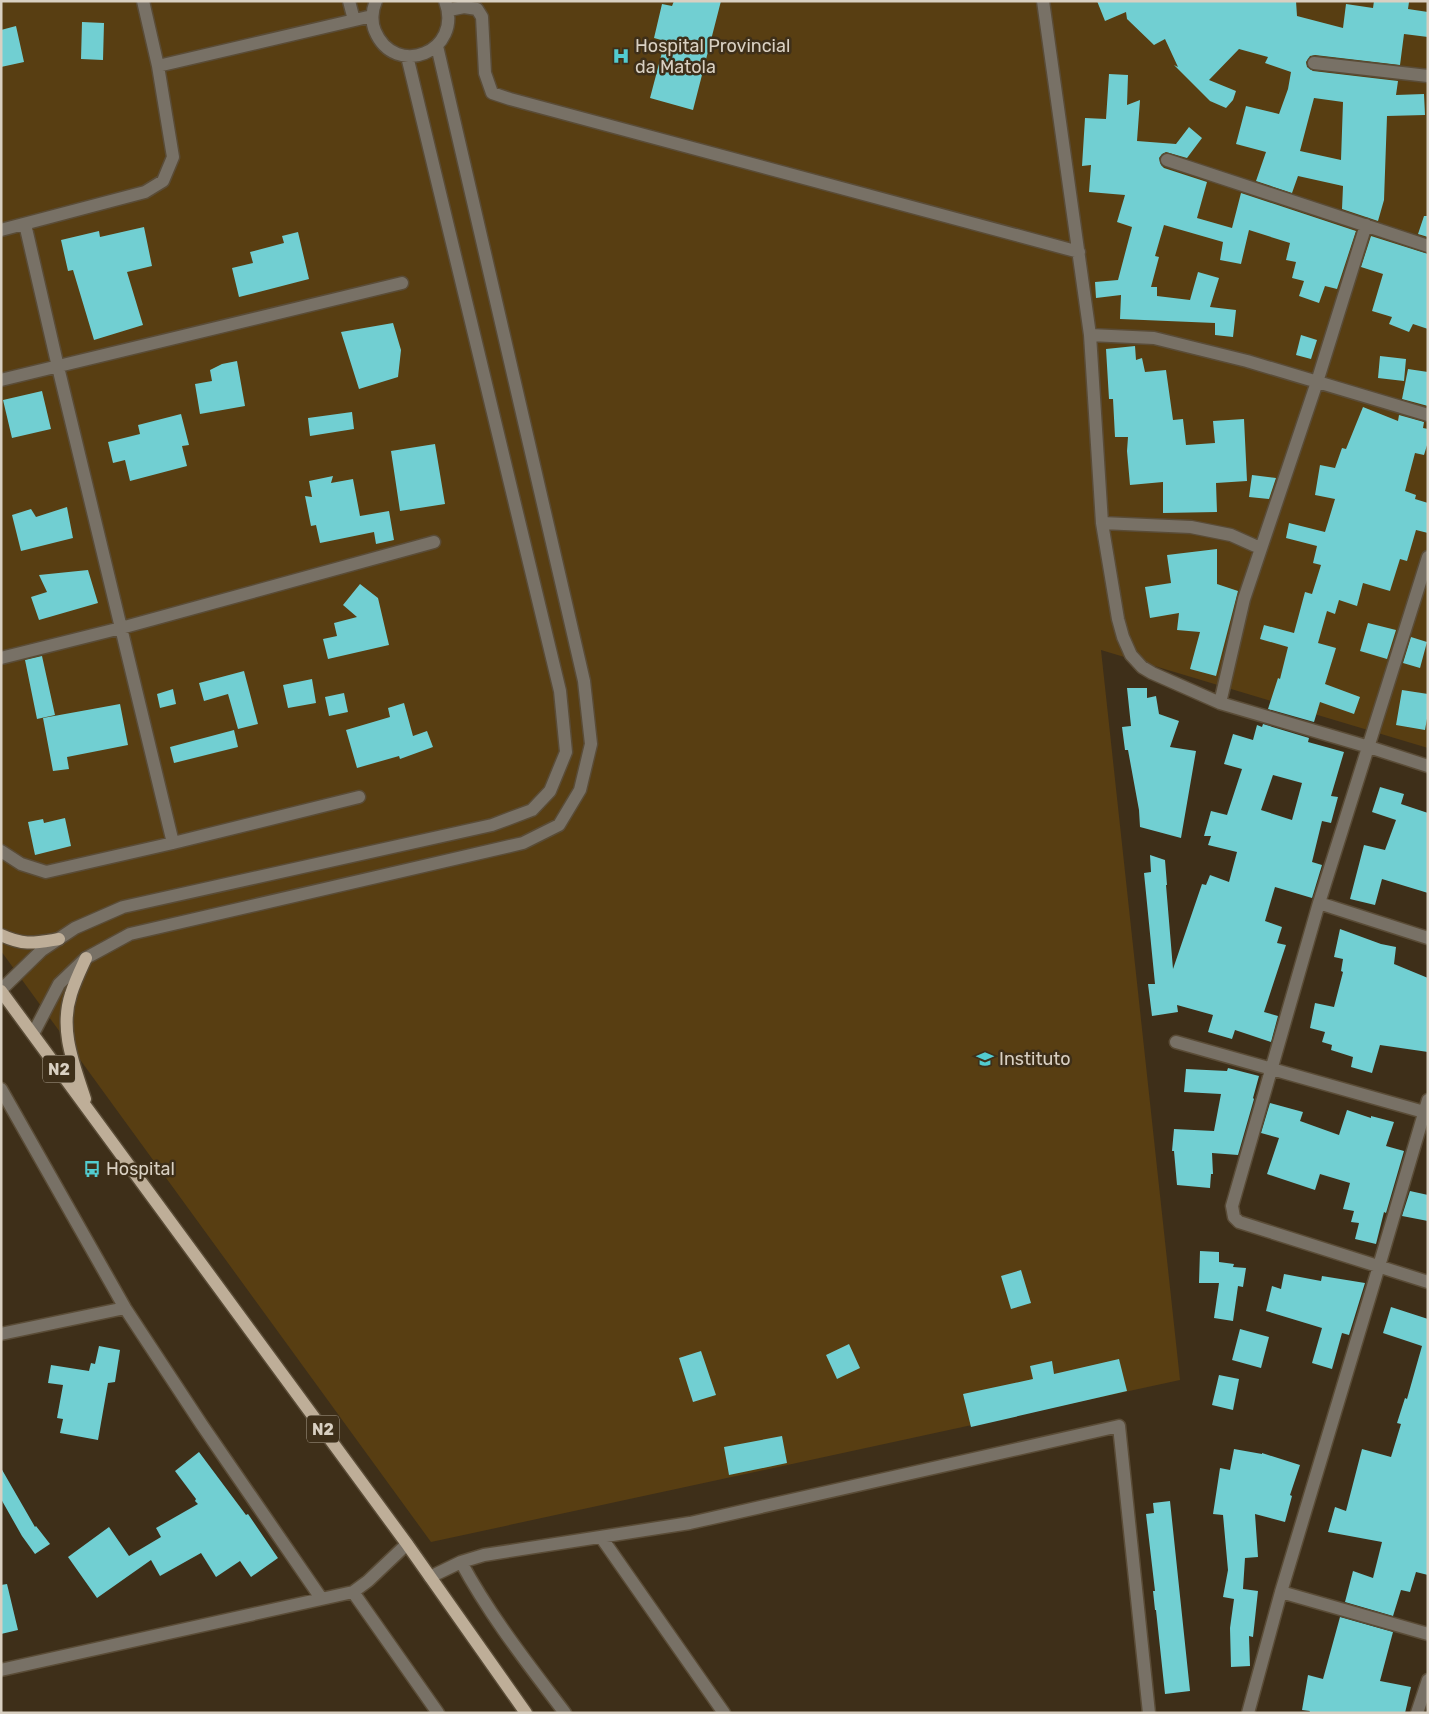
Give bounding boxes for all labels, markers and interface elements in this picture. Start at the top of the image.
place label: Hospital Provincial da Matola [635,35,790,78]
hospital icon: Hospital Provincial da Matola [611,46,631,66]
place label: Instituto [999,1048,1071,1070]
school or university icon: Instituto [975,1049,995,1069]
road number: N2 [43,1056,75,1082]
place label: Hospital [106,1158,175,1180]
bus stop icon: Hospital [82,1159,102,1179]
road number: N2 [307,1416,339,1442]

